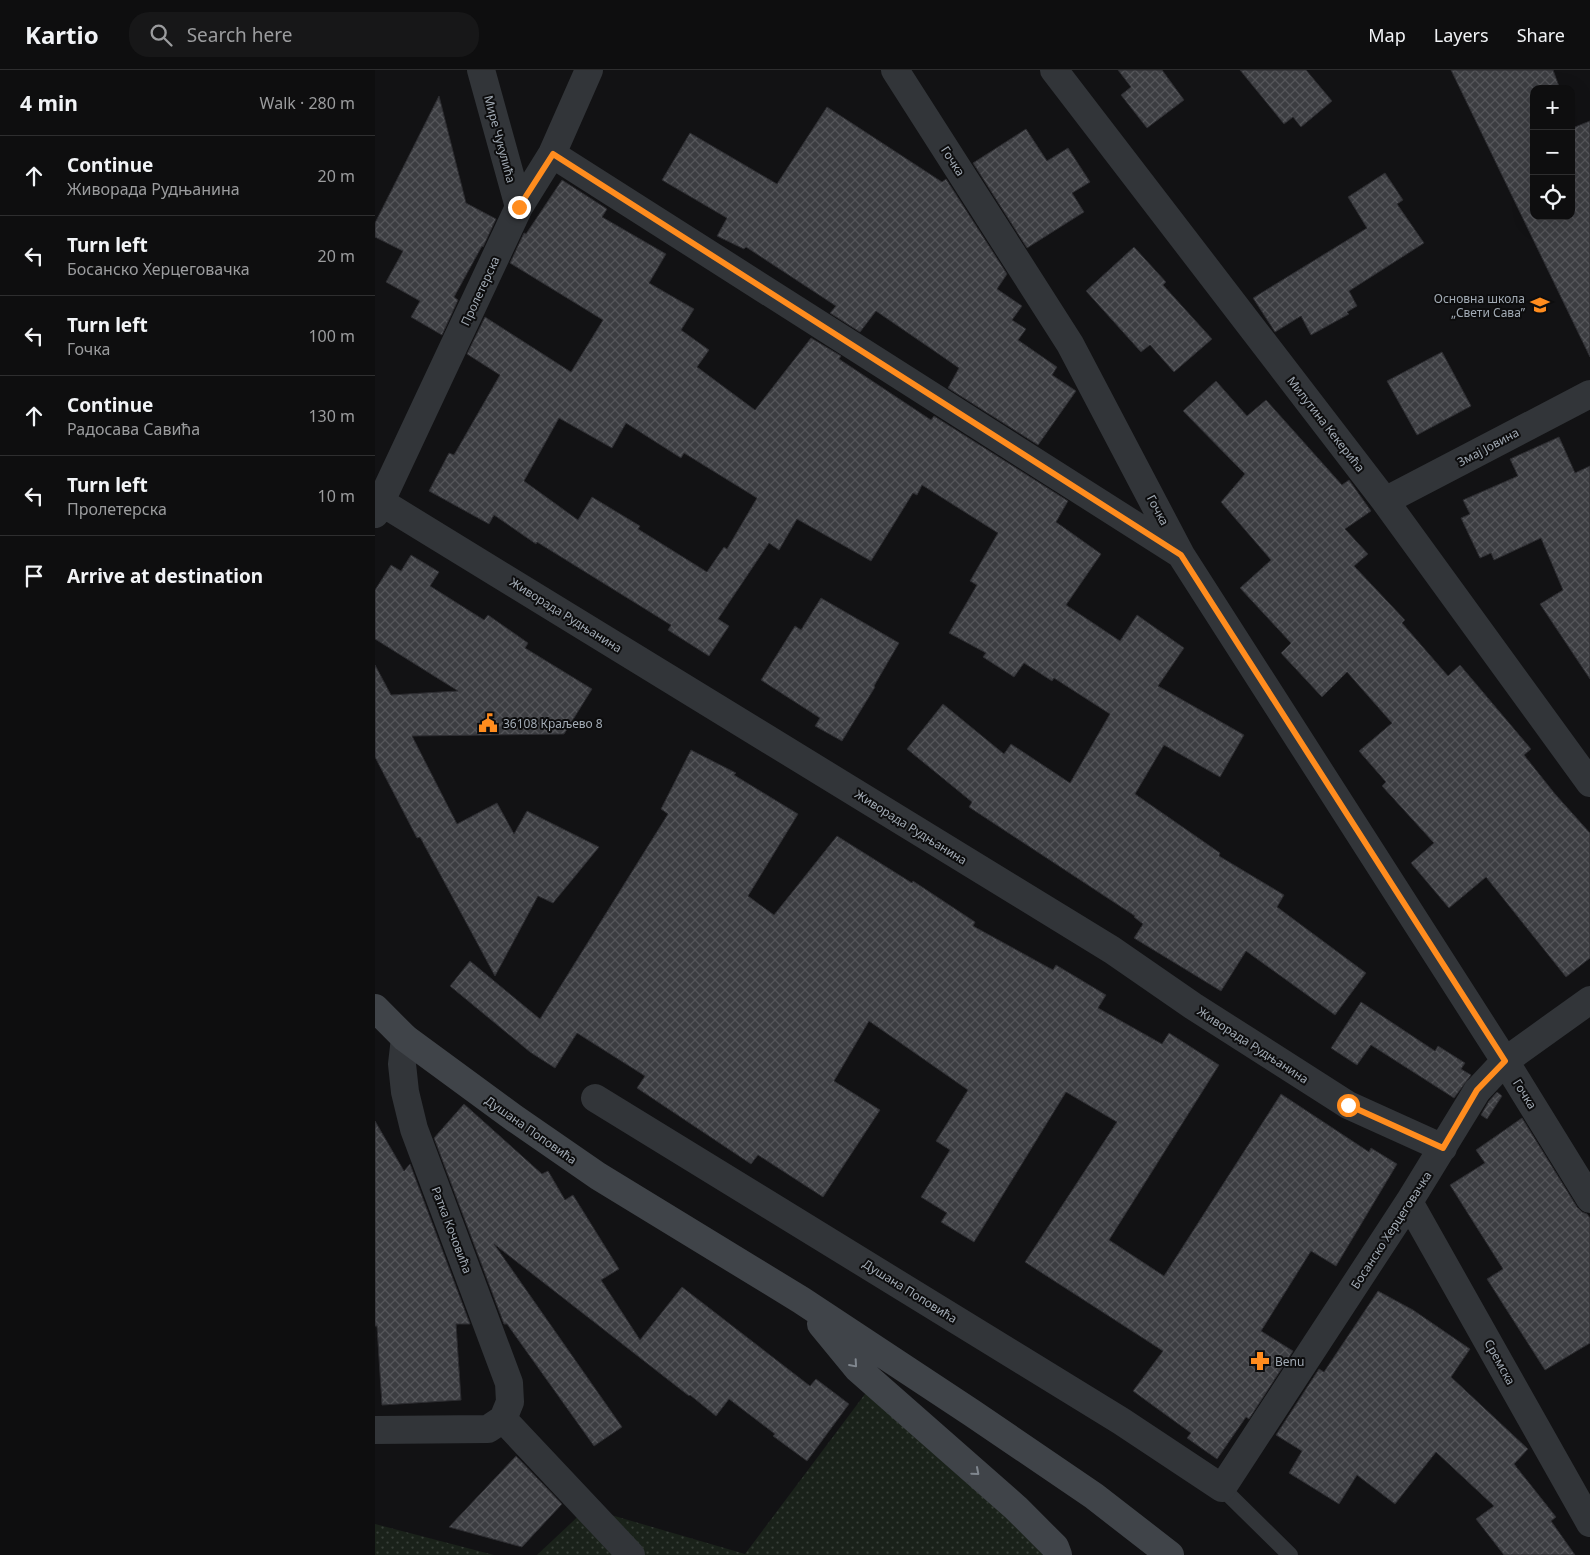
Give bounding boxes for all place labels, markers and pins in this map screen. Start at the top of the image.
place label: Основна школа „Свети Сава” [1434,290,1526,321]
school or university icon: Основна школа „Свети Сава” [1529,294,1551,316]
public building icon: 36108 Краљево 8 [477,712,499,734]
place label: 36108 Краљево 8 [503,715,603,732]
pharmacy icon: Benu [1249,1350,1271,1372]
place label: Benu [1275,1353,1304,1370]

